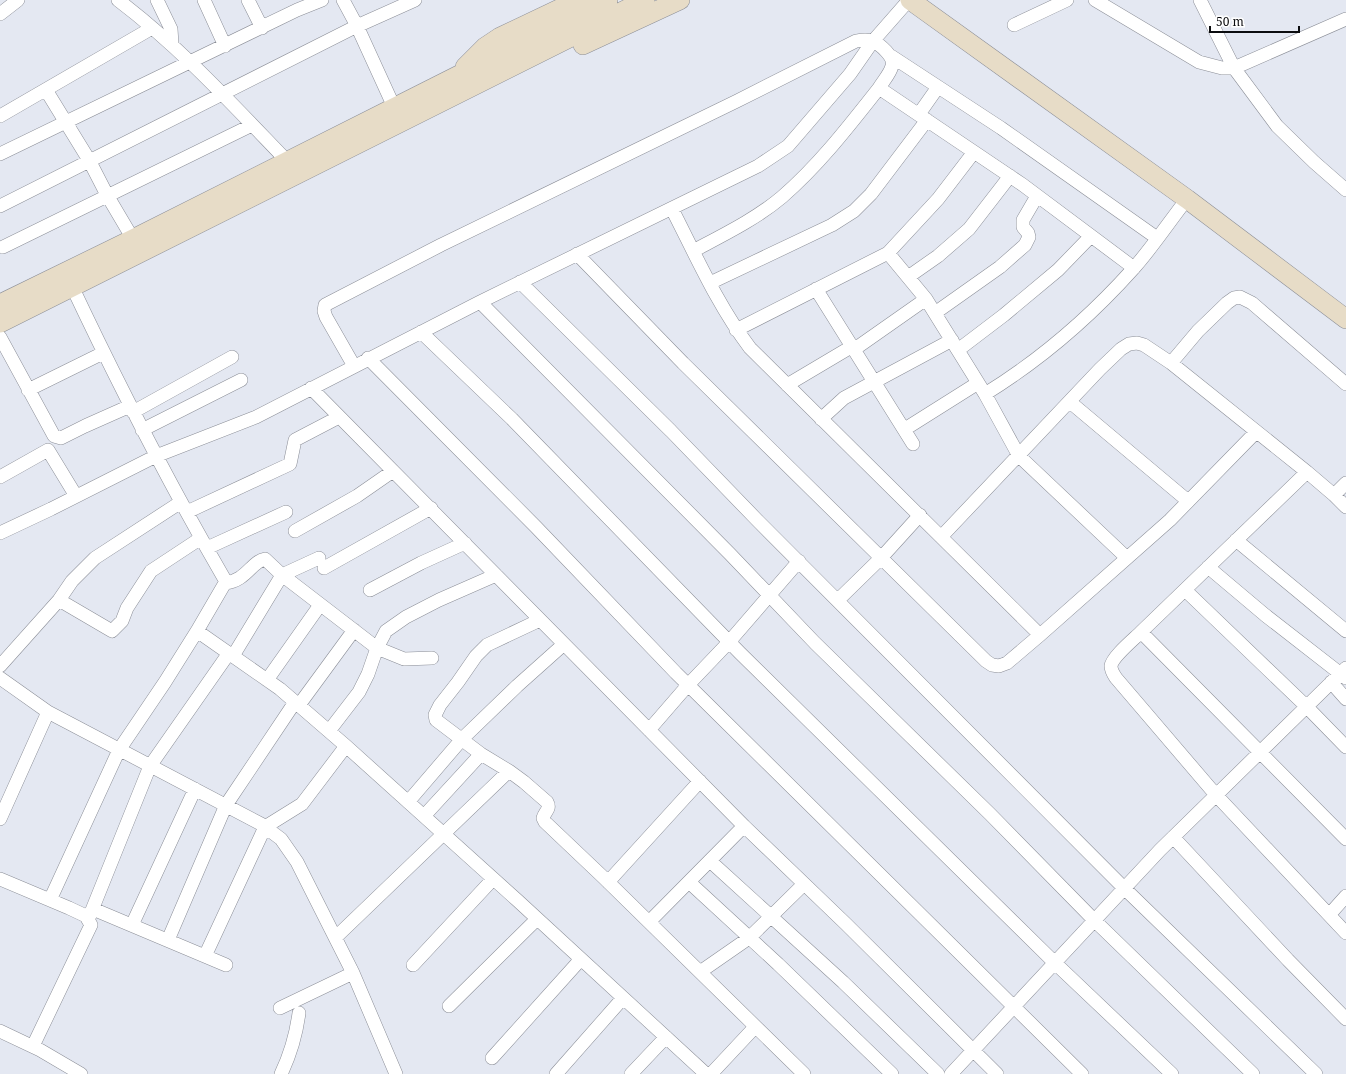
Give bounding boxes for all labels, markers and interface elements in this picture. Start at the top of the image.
scale bar [1210,8,1299,34]
text: 50 m [1216,13,1244,30]

